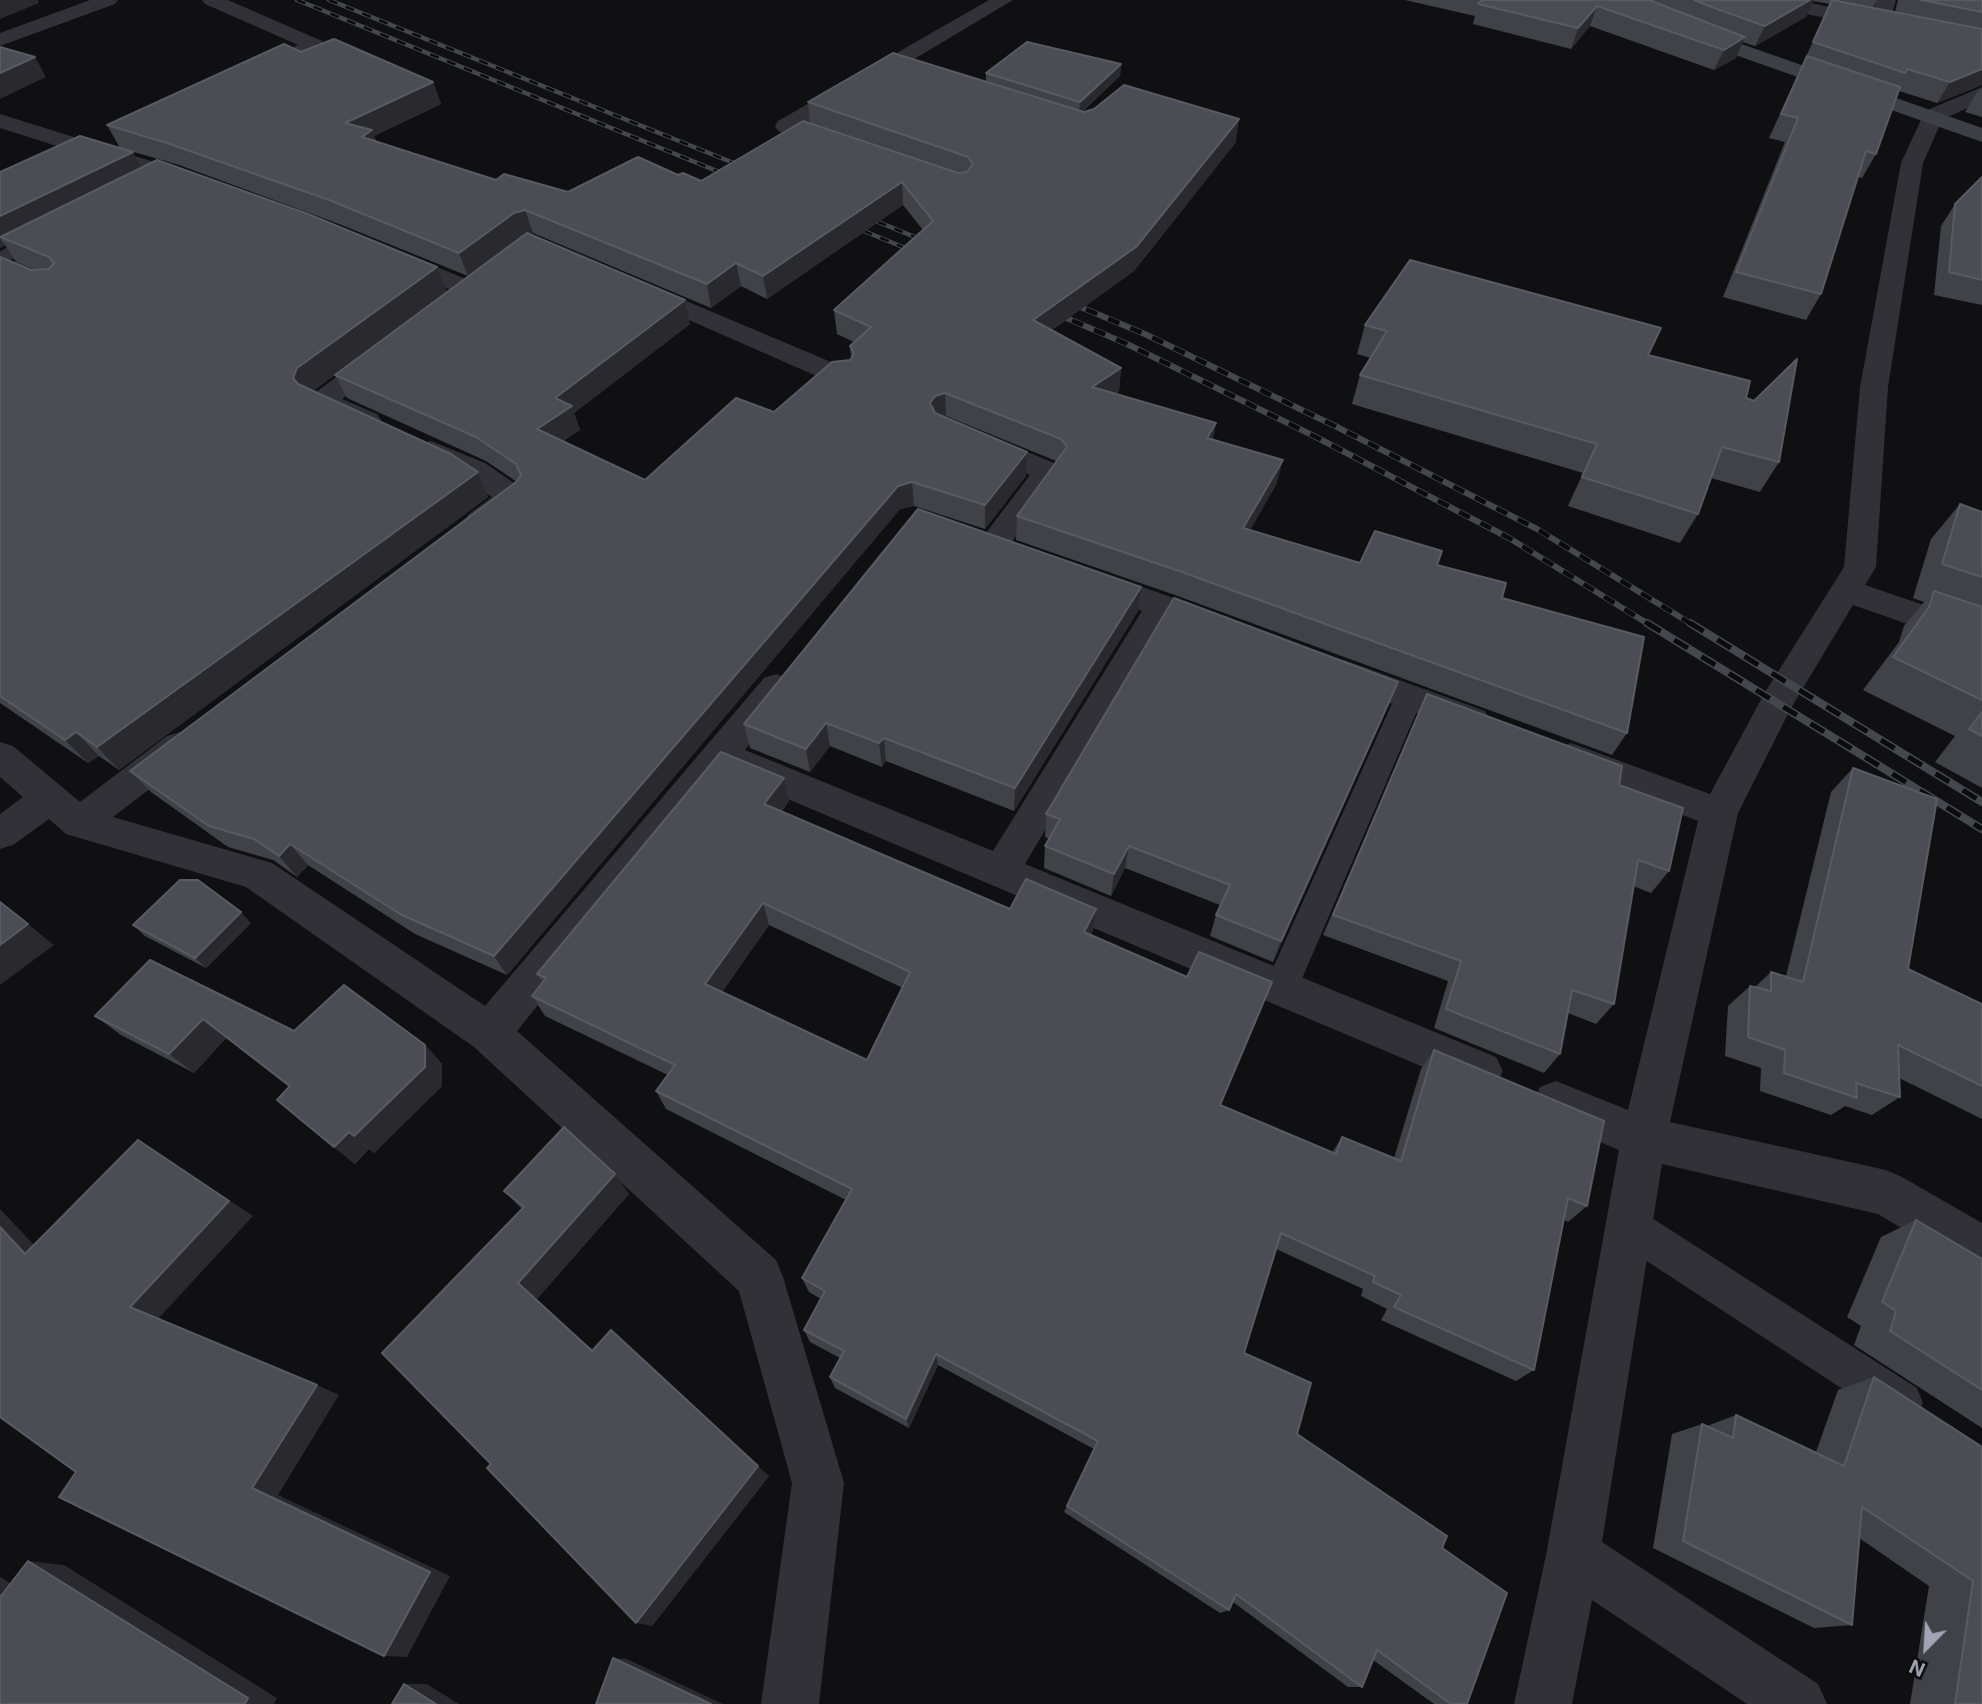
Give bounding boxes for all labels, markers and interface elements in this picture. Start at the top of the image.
north arrow [1891,1613,1961,1683]
text: N [1906,1654,1929,1681]

